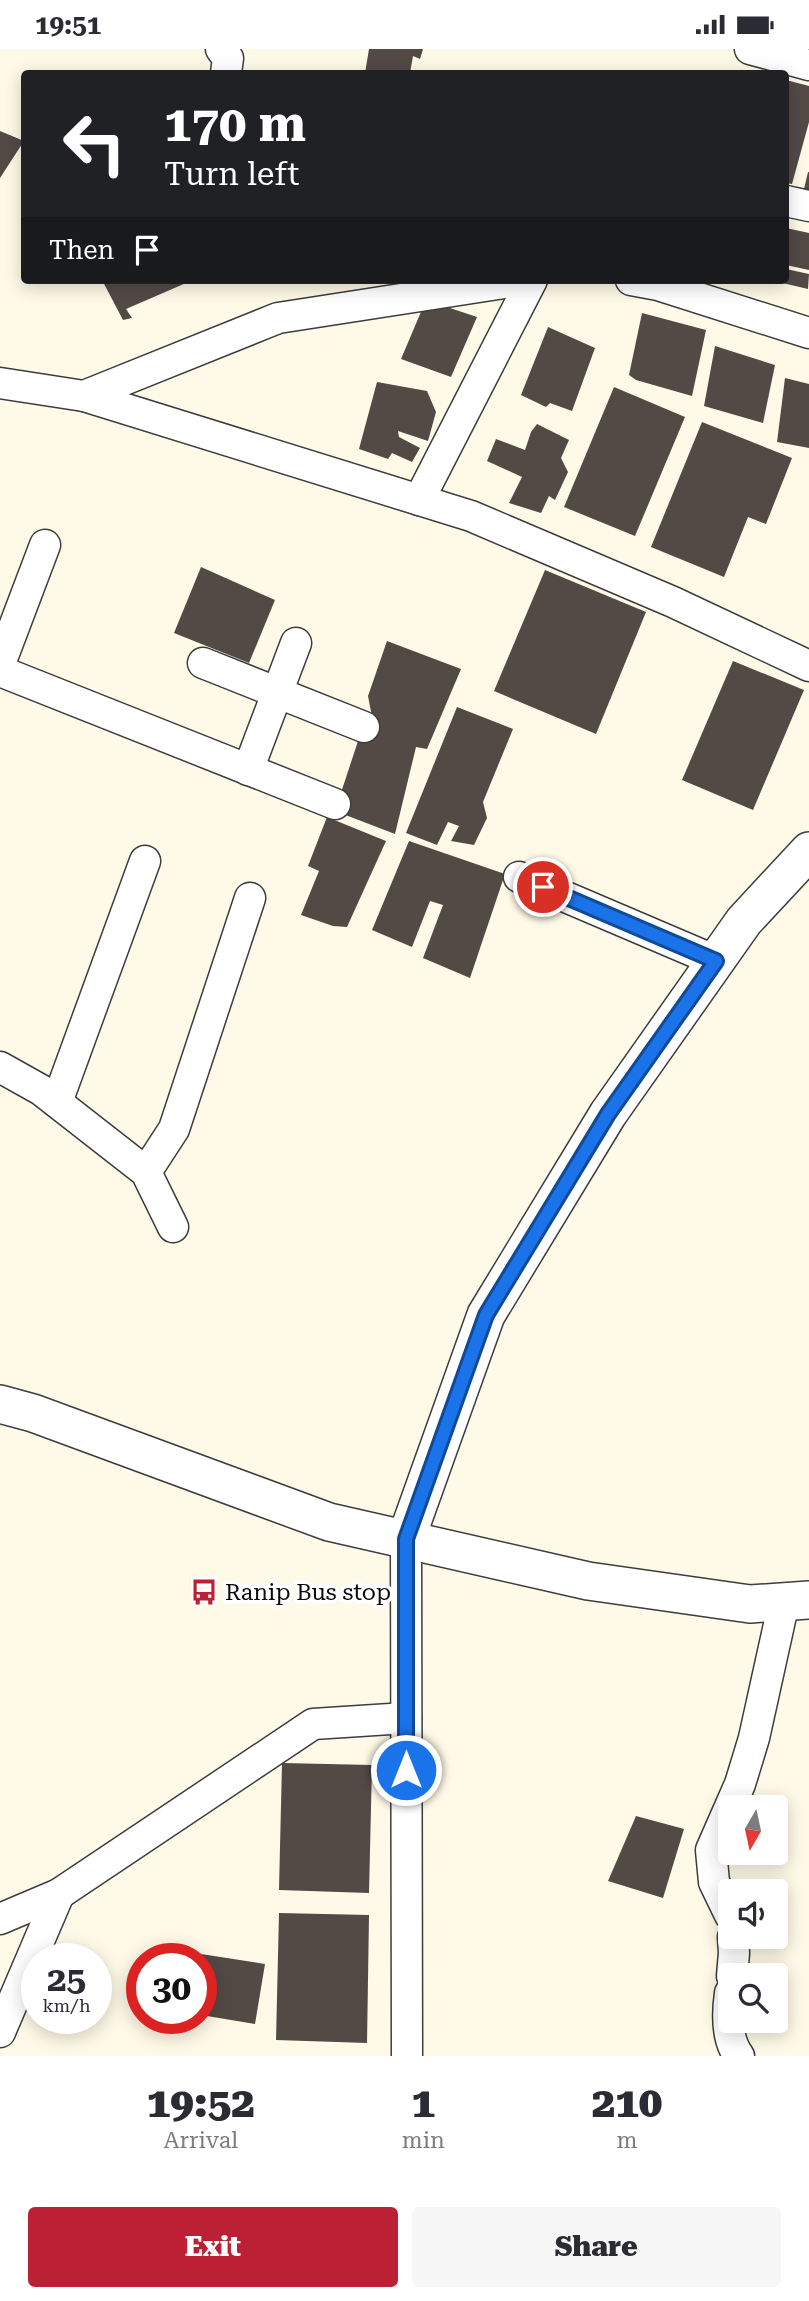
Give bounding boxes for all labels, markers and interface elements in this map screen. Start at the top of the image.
text: 19:51 [35,10,101,40]
text: 170 m [164,96,306,153]
icon: left [49,98,140,189]
text: Turn left [164,155,299,193]
icon: arrive [128,231,166,269]
text: Then [49,235,114,265]
pin [513,857,573,917]
icon: arrive [524,868,562,906]
bus stop icon: Ranip Bus stop [189,1577,219,1607]
place label: Ranip Bus stop [225,1579,391,1606]
position arrow [369,1733,443,1807]
north arrow [718,1795,788,1865]
map controls [718,1795,788,2033]
button: sound [718,1879,788,1949]
speed limit sign: 30 [126,1943,217,2034]
text: 25 [47,1959,86,2000]
button: search [718,1963,788,2033]
text: km/h [42,1995,91,2016]
text: 19:52 [147,2078,255,2127]
text: 1 [411,2078,435,2127]
text: 210 [592,2078,662,2127]
text: Arrival [163,2127,238,2154]
text: min [402,2127,445,2154]
text: m [616,2127,637,2154]
button: Exit [28,2207,398,2287]
button: Share [412,2207,781,2287]

